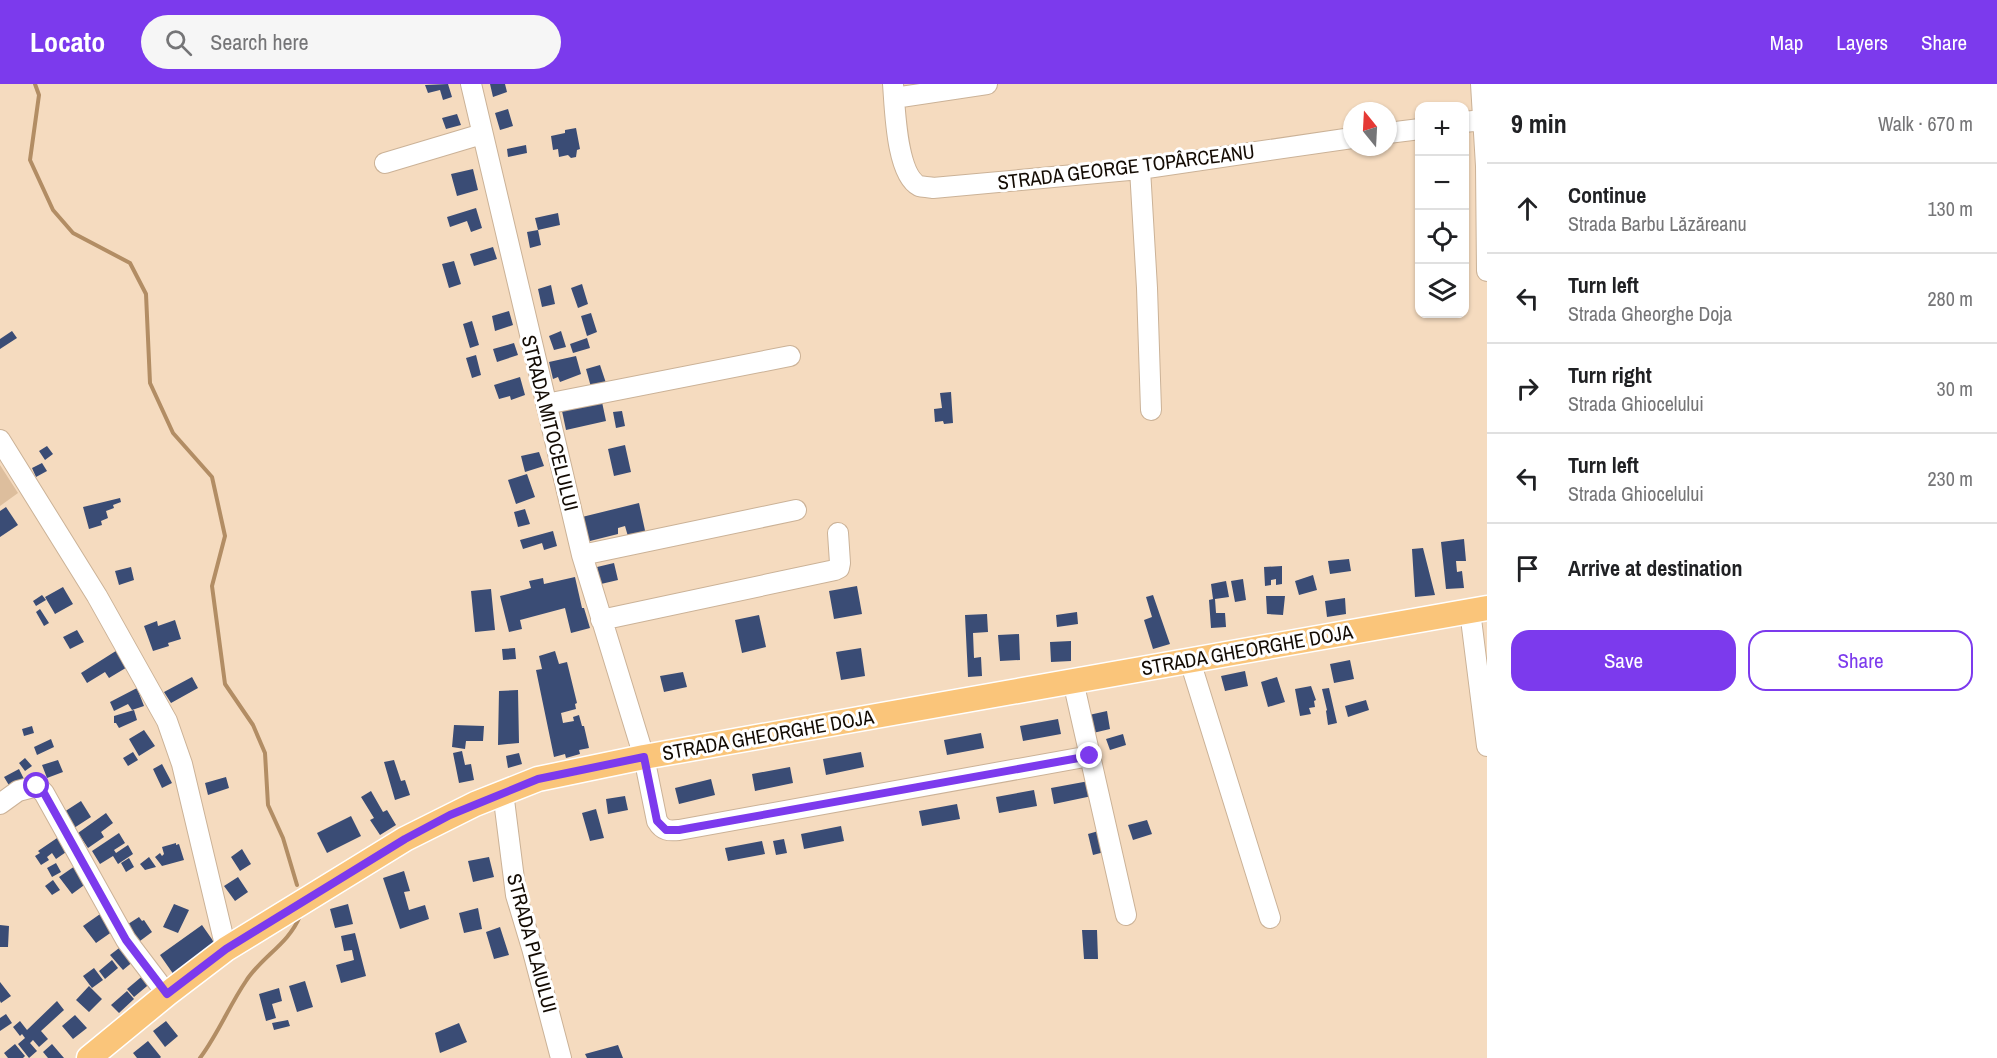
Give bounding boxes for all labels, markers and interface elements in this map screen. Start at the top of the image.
search box [141,15,561,69]
text: Locato [30,23,105,61]
icon: search [162,26,195,59]
text: Search here [210,27,309,57]
text: Map [1770,28,1803,57]
text: Layers [1836,28,1888,57]
text: Share [1921,28,1967,57]
north arrow [1343,102,1397,156]
map controls [1415,102,1469,318]
button: + [1415,102,1469,156]
text: 9 min [1511,106,1567,141]
text: Walk · 670 m [1878,110,1973,137]
street label: STRADA GEORGE TOPÂRCEANU [996,137,1256,196]
button: − [1415,156,1469,210]
text: Continue [1568,180,1646,210]
icon: ahead [1511,192,1544,225]
text: 130 m [1927,195,1973,222]
button: locate [1415,210,1469,264]
text: Strada Barbu Lăzăreanu [1568,210,1747,237]
button: layers [1415,264,1469,318]
text: Turn left [1568,270,1639,300]
icon: left [1511,282,1544,315]
text: 280 m [1927,285,1973,312]
text: Strada Gheorghe Doja [1568,300,1732,327]
street label: STRADA MITOCELULUI [516,332,585,514]
text: Turn right [1568,360,1652,390]
icon: right [1511,372,1544,405]
text: 30 m [1937,375,1973,402]
text: Strada Ghiocelului [1568,390,1704,417]
text: Turn left [1568,450,1639,480]
icon: left [1511,462,1544,495]
text: 230 m [1927,465,1973,492]
text: Strada Ghiocelului [1568,480,1704,507]
icon: arrive [1511,552,1544,585]
text: Arrive at destination [1568,553,1742,583]
street label: STRADA GHEORGHE DOJA [1139,618,1355,681]
button: Save [1511,630,1736,691]
button: Share [1748,630,1973,691]
street label: STRADA GHEORGHE DOJA [660,703,876,766]
route end [1076,742,1102,768]
route start [23,772,49,798]
street label: STRADA PLAIULUI [501,870,564,1015]

